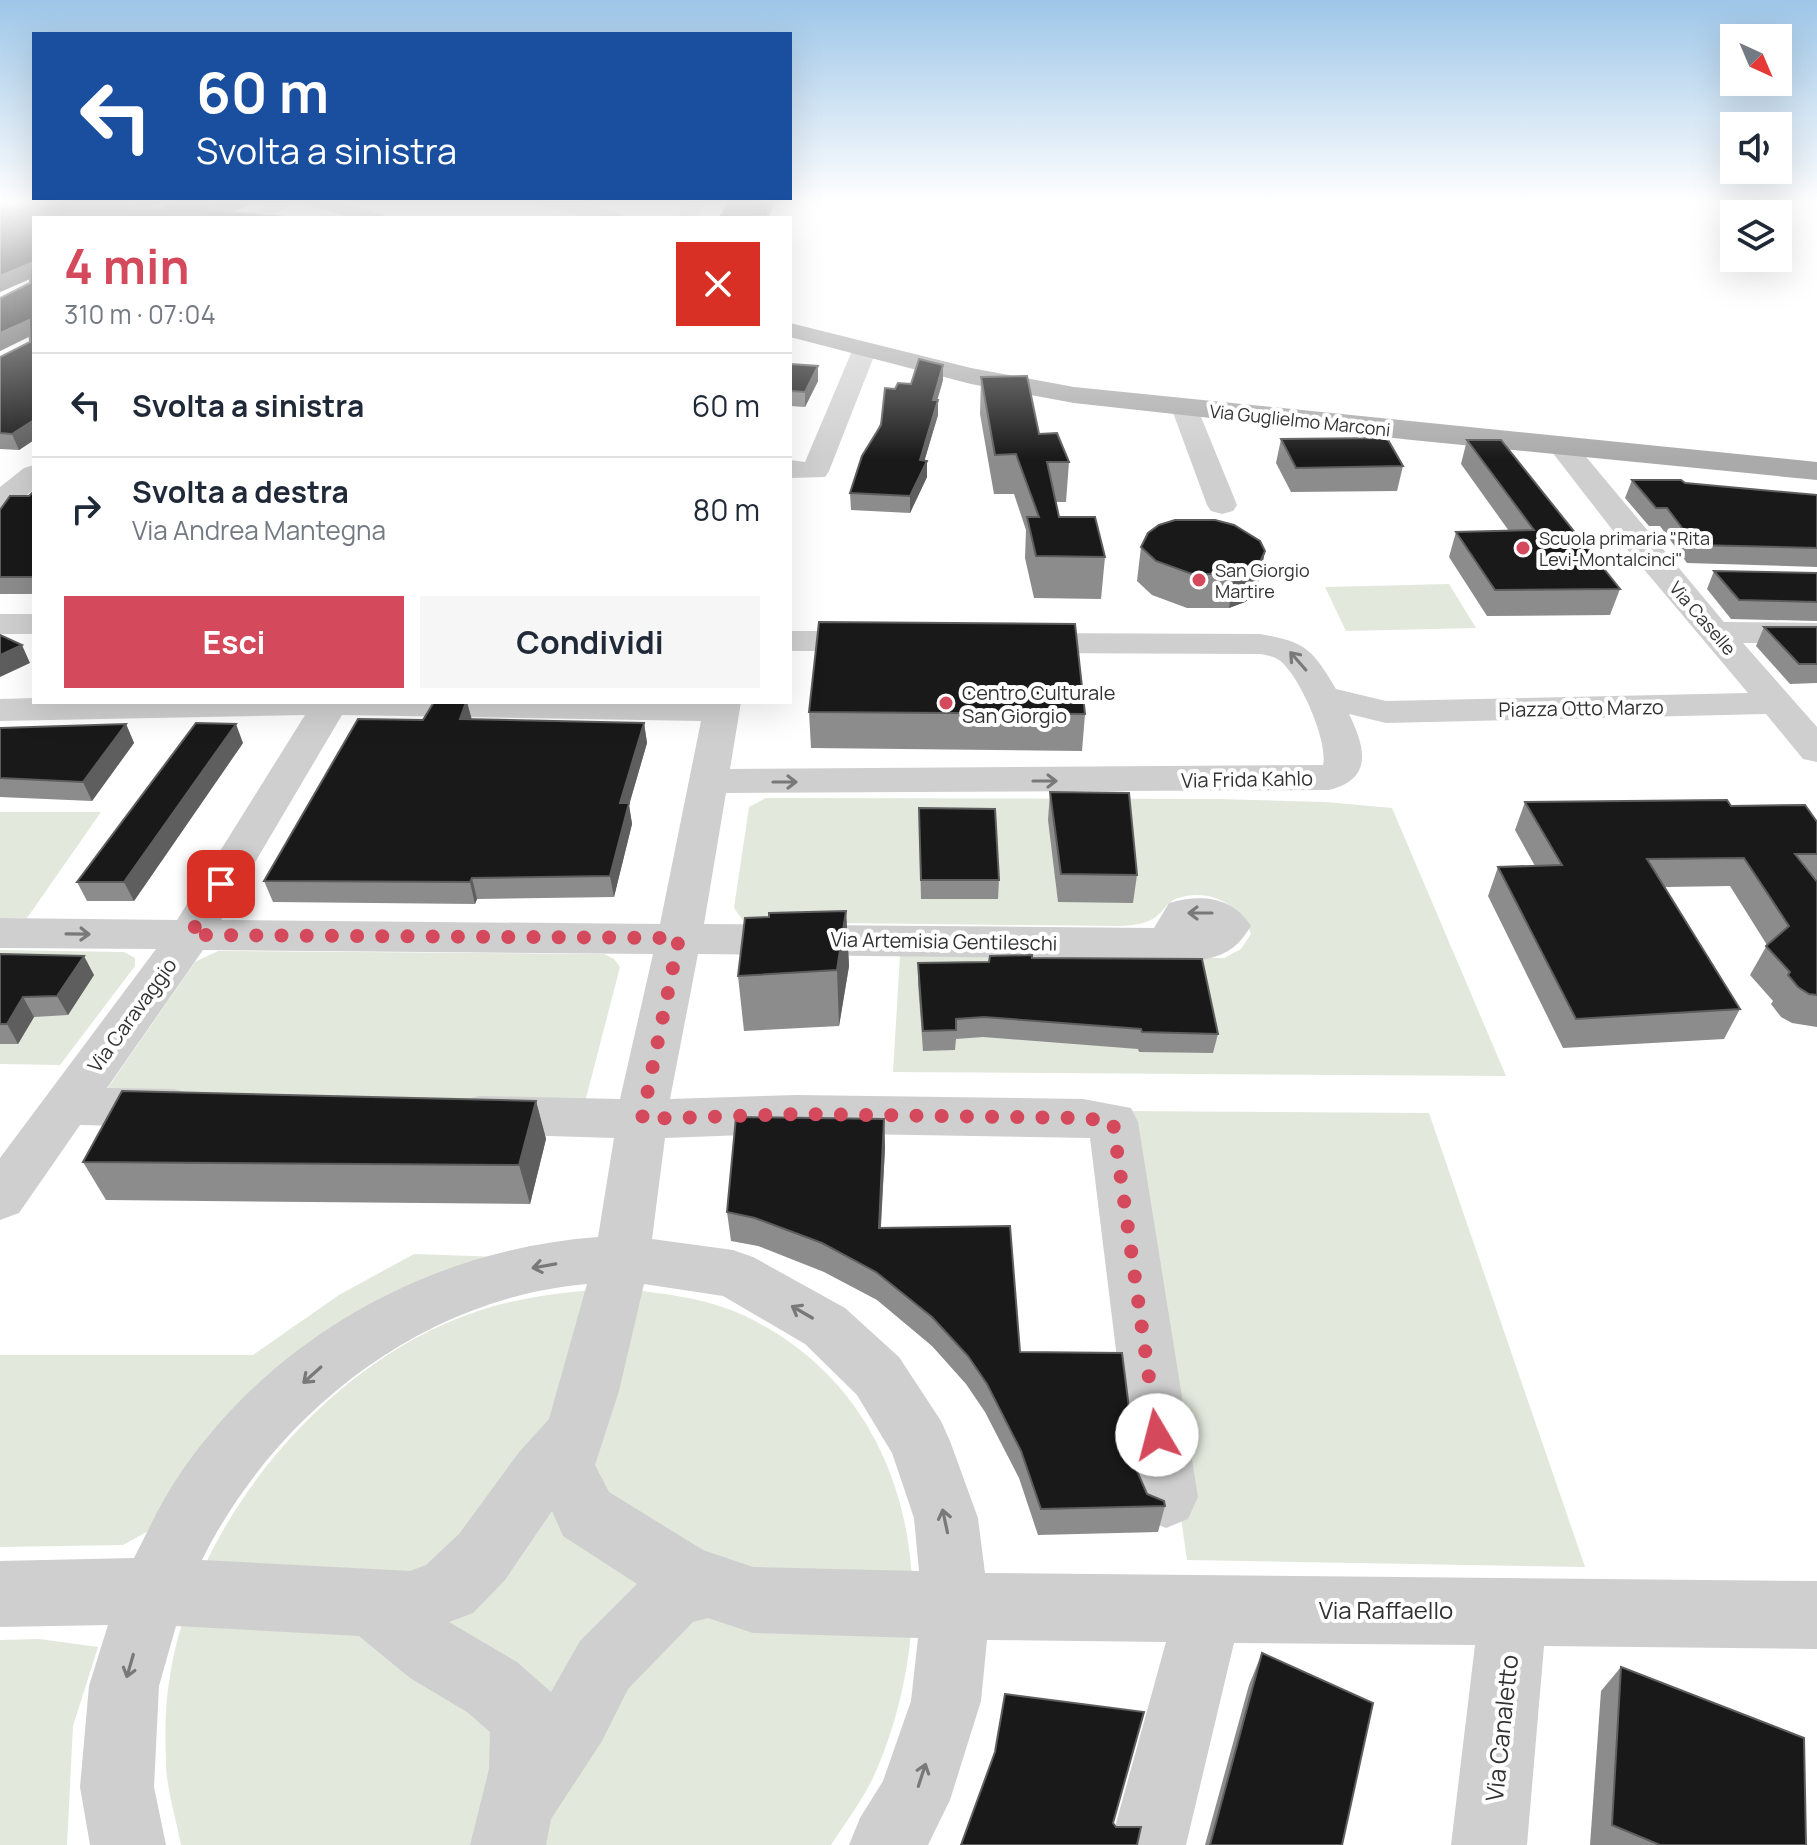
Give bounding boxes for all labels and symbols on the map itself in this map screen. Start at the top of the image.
north arrow [1720,24,1792,96]
street label: Via Guglielmo Marconi [1208,399,1392,441]
place label: Scuola primaria "Rita Levi-Montalcinci" [1539,526,1710,571]
marker: Scuola primaria "Rita Levi-Montalcinci" [1514,539,1532,557]
place label: San Giorgio Martire [1215,558,1310,603]
marker: San Giorgio Martire [1190,571,1208,589]
street label: Via Caselle [1664,576,1742,660]
one-way arrow [1290,651,1308,671]
place label: Centro Culturale San Giorgio [962,679,1115,729]
street label: Piazza Otto Marzo [1498,693,1664,723]
marker: Centro Culturale San Giorgio [937,694,955,712]
street label: Via Frida Kahlo [1181,764,1313,794]
one-way arrow [1031,773,1058,789]
one-way arrow [771,774,798,790]
pin [187,850,255,918]
one-way arrow [1187,905,1213,921]
one-way arrow [64,926,91,942]
street label: Via Artemisia Gentileschi [830,926,1058,956]
street label: Via Caravaggio [81,952,183,1078]
one-way arrow [532,1259,557,1274]
one-way arrow [791,1304,814,1320]
one-way arrow [302,1365,323,1384]
position arrow [1115,1393,1199,1477]
one-way arrow [937,1508,952,1534]
street label: Via Raffaello [1319,1593,1453,1626]
one-way arrow [122,1652,137,1678]
street label: Via Canaletto [1477,1653,1525,1803]
one-way arrow [915,1763,930,1788]

